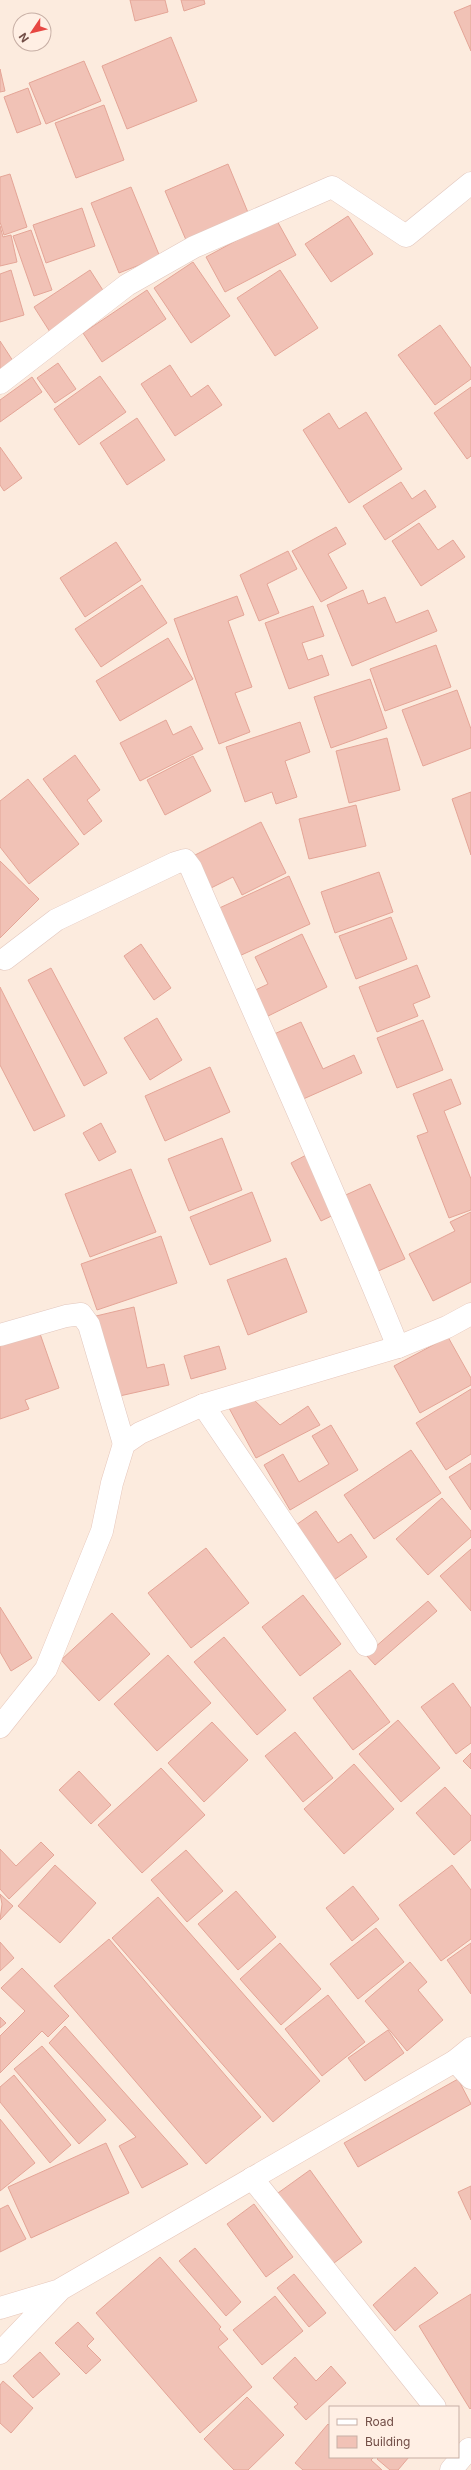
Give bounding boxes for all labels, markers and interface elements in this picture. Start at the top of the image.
north arrow [12,12,52,52]
text: N [16,30,32,45]
legend [329,2406,459,2458]
text: Road [365,2414,394,2429]
text: Building [365,2434,410,2449]

